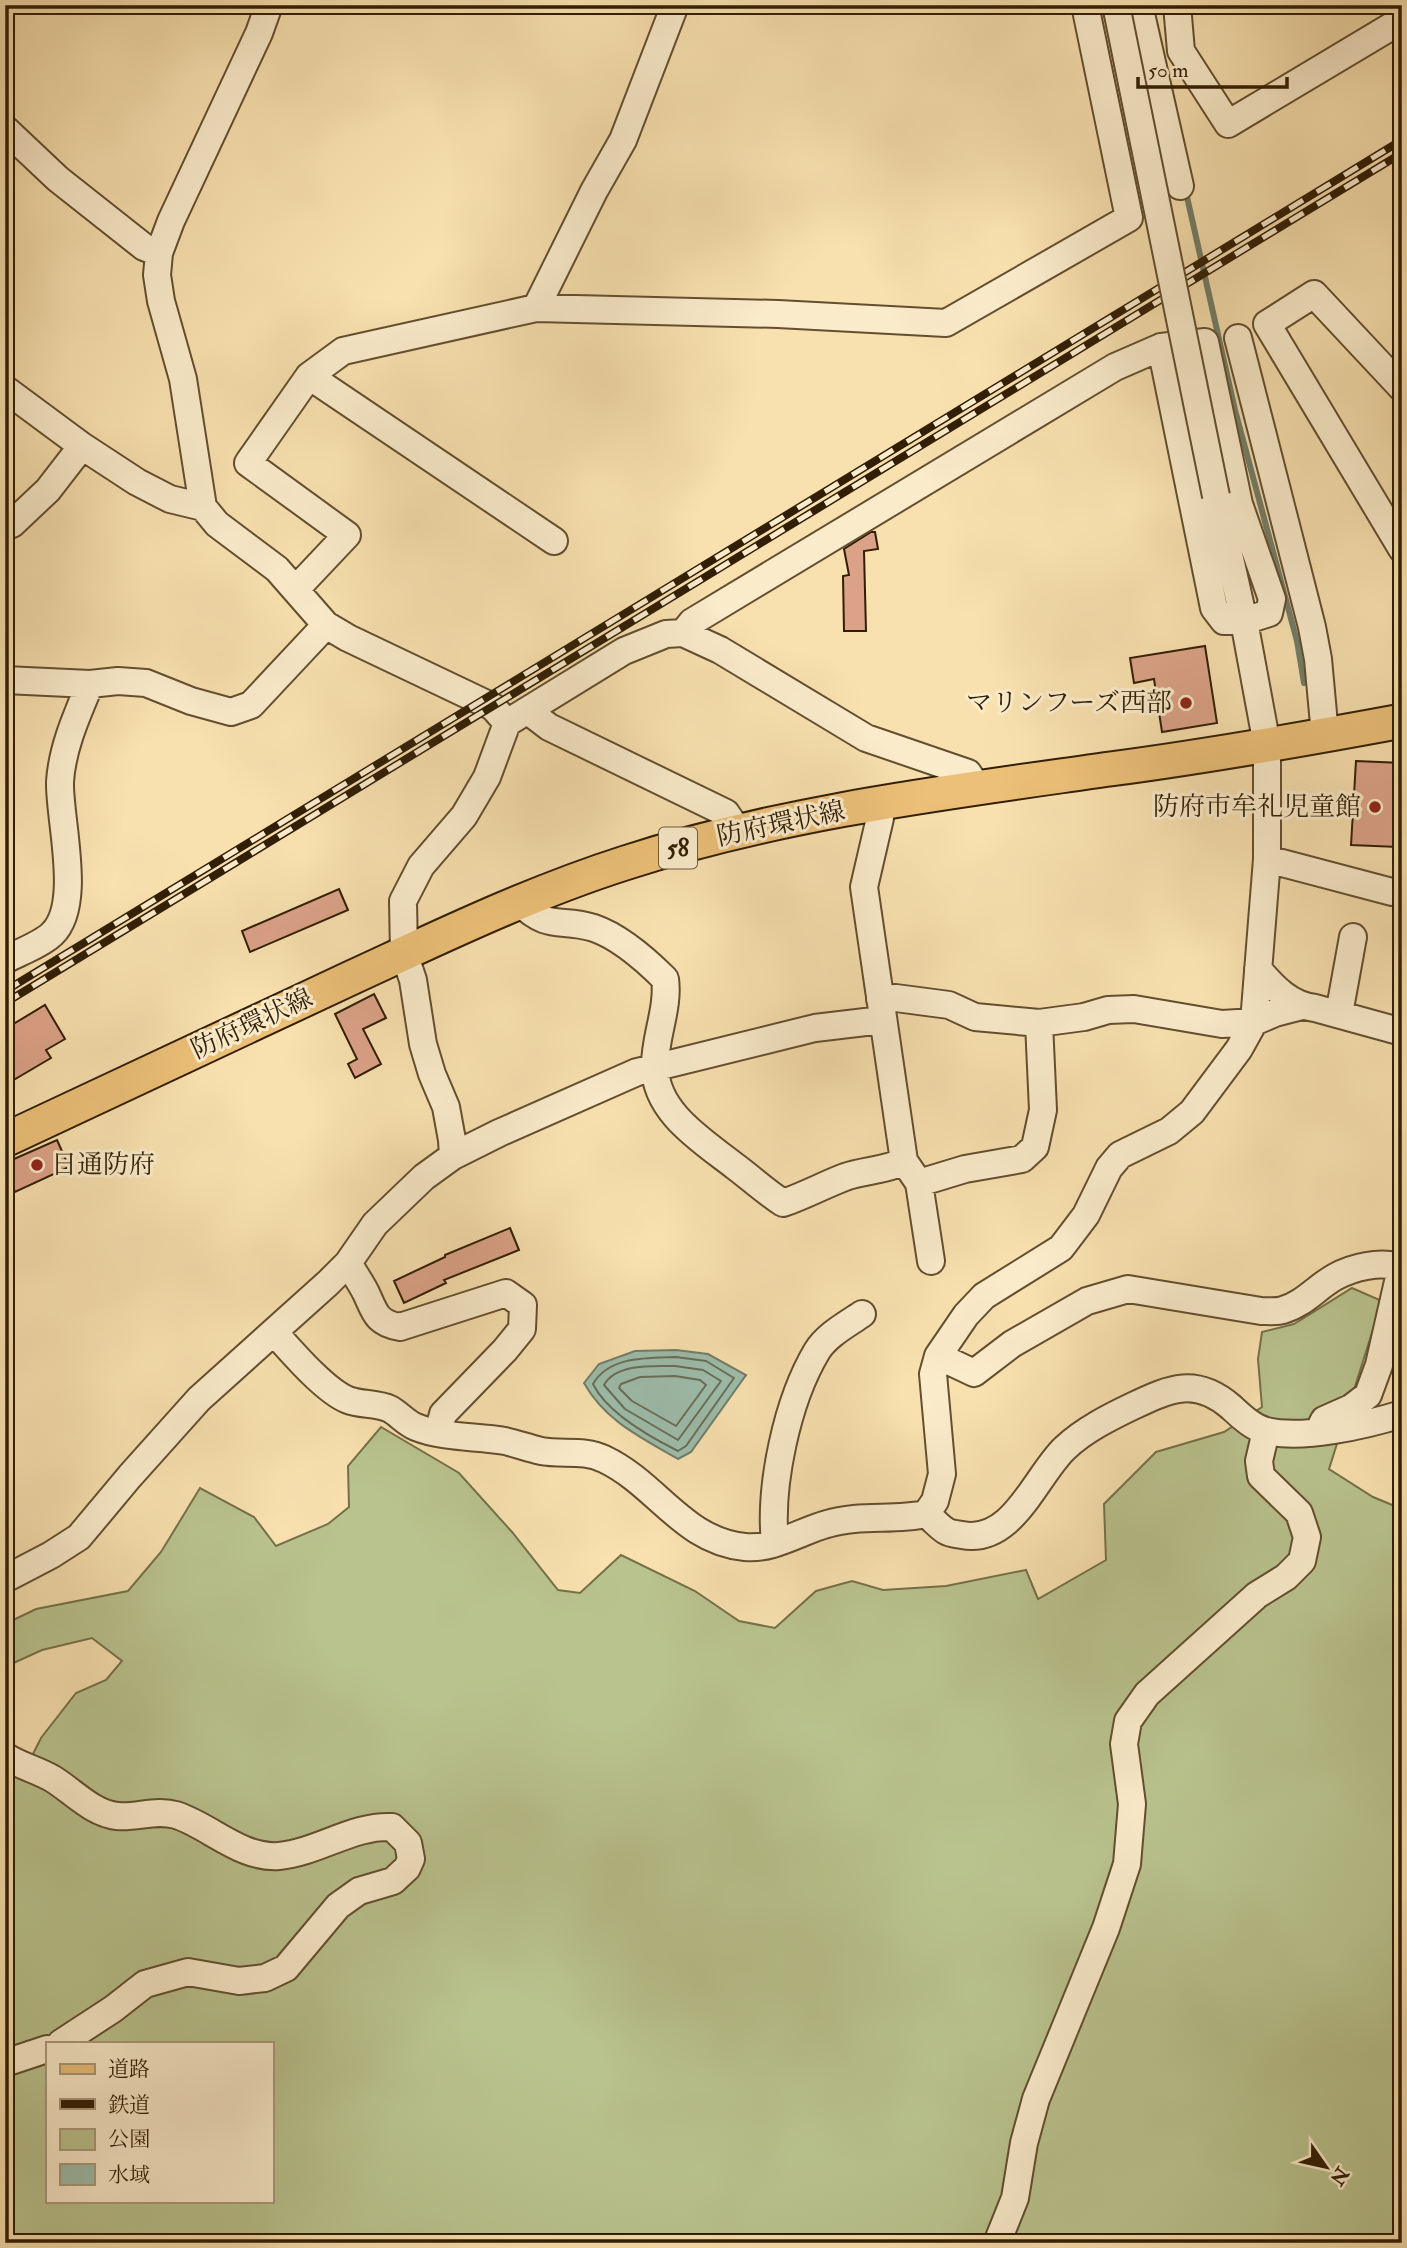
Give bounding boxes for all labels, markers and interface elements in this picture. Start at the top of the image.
scale bar [1138,46,1286,90]
text: 50 m [1148,57,1189,84]
place label: マリンフーズ西部 [966,687,1172,719]
marker: マリンフーズ西部 [1178,695,1194,711]
place label: 防府市牟礼児童館 [1153,791,1361,823]
street label: 防府環状線 [714,795,848,853]
marker: 防府市牟礼児童館 [1367,799,1383,815]
road number: 58 [659,828,697,868]
street label: 防府環状線 [186,982,318,1066]
place label: 日通防府 [51,1149,155,1181]
marker: 日通防府 [29,1157,45,1173]
legend [46,2042,273,2202]
text: 道路 [108,2056,150,2083]
text: 鉄道 [108,2092,150,2119]
text: 公園 [108,2126,150,2153]
north arrow [1292,2132,1362,2202]
text: N [1324,2161,1355,2191]
text: 水域 [108,2162,150,2189]

